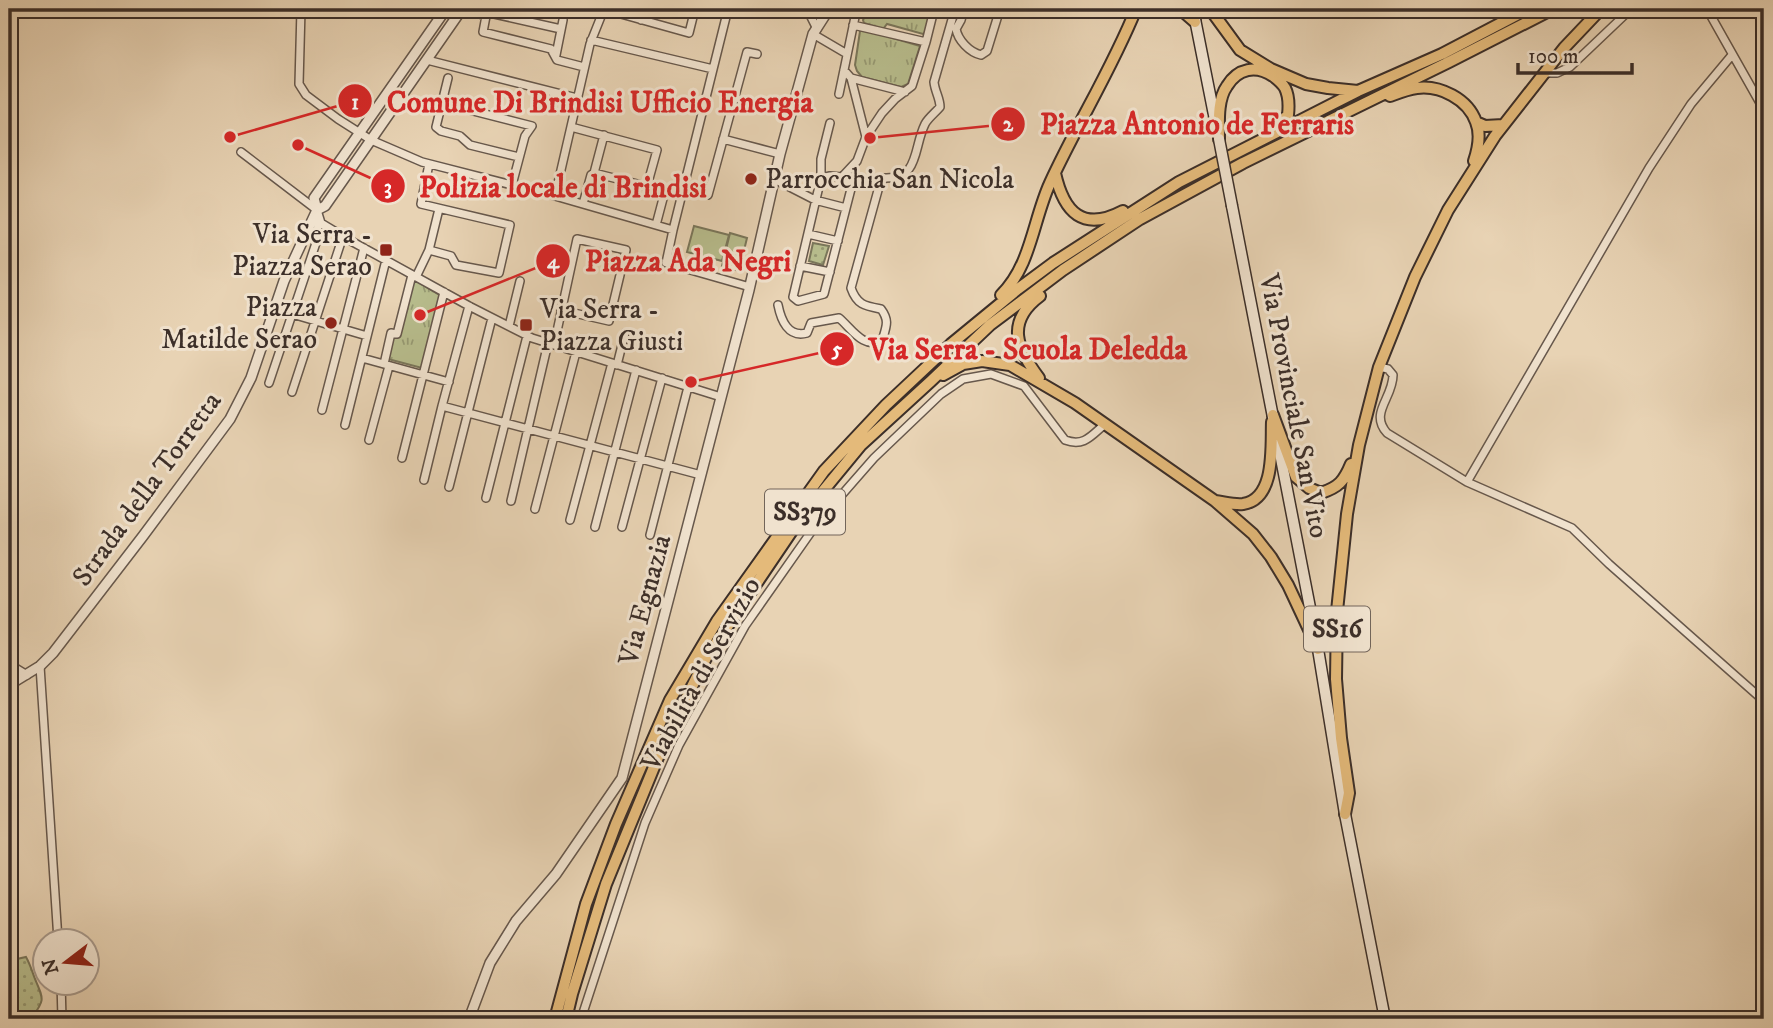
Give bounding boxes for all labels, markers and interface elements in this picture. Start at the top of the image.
scale bar [1518,32,1631,76]
text: 100 m [1528,44,1579,70]
callout: Comune Di Brindisi Ufficio Energia [337,76,827,127]
text: Comune Di Brindisi Ufficio Energia [387,85,814,122]
text: 1 [351,90,359,116]
callout: Piazza Antonio de Ferraris [991,98,1368,149]
text: Piazza Antonio de Ferraris [1040,107,1354,144]
text: 2 [1003,112,1014,138]
callout: Polizia locale di Brindisi [370,161,721,212]
place label: Parrocchia San Nicola [765,162,1014,197]
text: Polizia locale di Brindisi [419,170,707,207]
marker: Parrocchia San Nicola [743,171,759,187]
text: 3 [384,175,392,201]
place label: Via Serra - Piazza Serao [232,217,372,284]
callout: Piazza Ada Negri [536,235,805,286]
marker: Via Serra - Piazza Serao [378,242,394,258]
text: Piazza Ada Negri [585,244,791,281]
text: 4 [547,249,560,275]
street label: Via Provinciale San Vito [1251,270,1337,541]
place label: Piazza Matilde Serao [161,290,317,357]
place label: Via Serra - Piazza Giusti [539,292,683,359]
marker: Piazza Matilde Serao [323,315,339,331]
marker: Via Serra - Piazza Giusti [518,317,534,333]
callout: Via Serra - Scuola Deledda [820,323,1201,374]
text: Via Serra - Scuola Deledda [868,332,1189,369]
text: 5 [831,337,843,363]
street label: Strada della Torretta [65,385,229,593]
road number: SS379 [765,490,845,534]
street label: Via Egnazia [611,531,679,670]
street label: Viabilità di Servizio [633,571,769,778]
road number: SS16 [1304,607,1370,652]
north arrow [32,926,102,996]
text: N [38,955,64,977]

